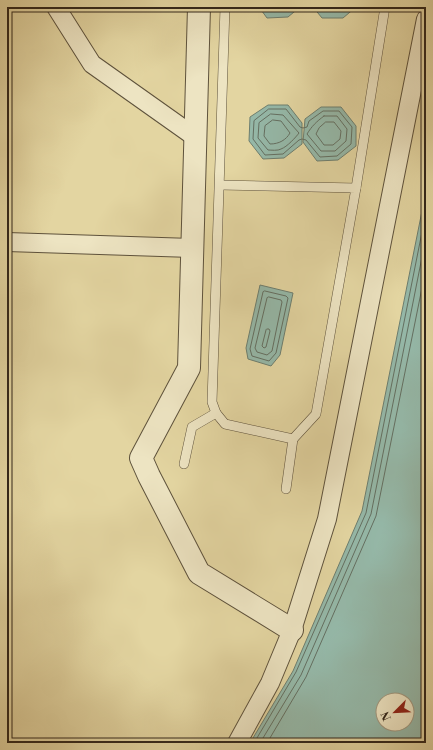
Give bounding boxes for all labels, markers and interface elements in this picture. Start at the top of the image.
north arrow [375,692,415,732]
text: N [378,709,395,722]

